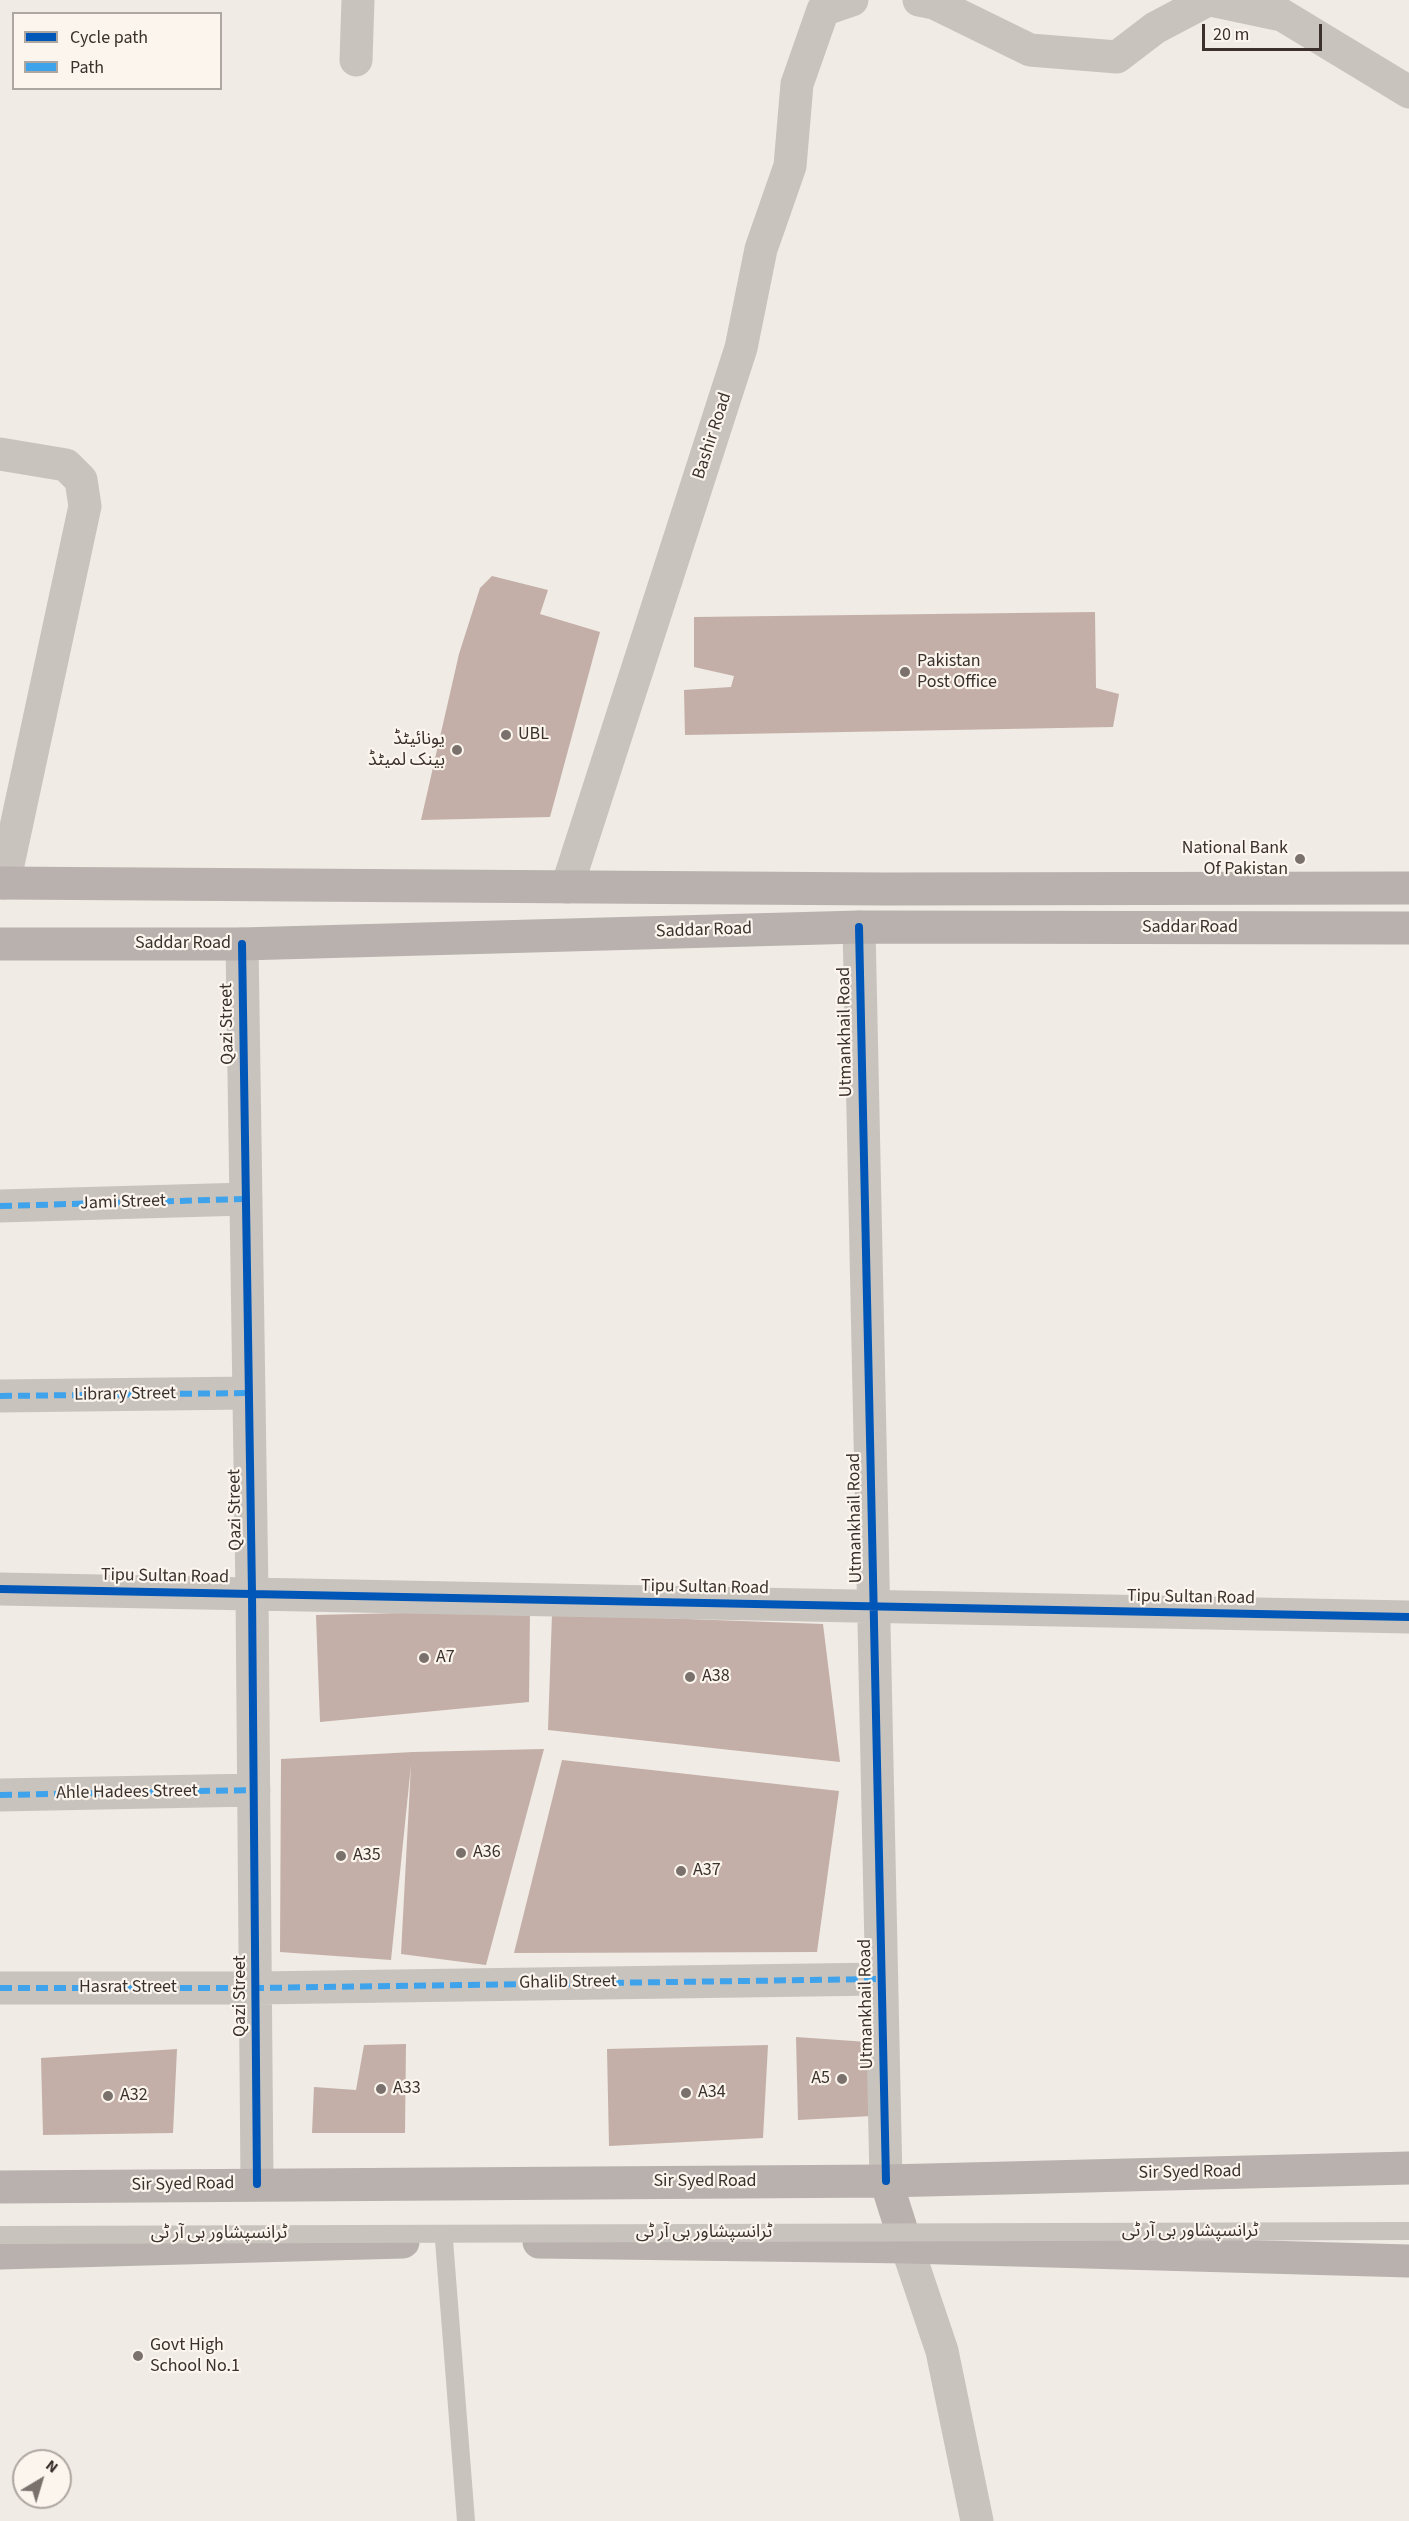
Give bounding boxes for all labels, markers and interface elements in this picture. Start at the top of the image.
legend [12,12,222,90]
scale bar [1205,12,1325,50]
text: 20 m [1213,22,1249,47]
text: Cycle path [70,25,148,50]
text: Path [70,55,104,80]
street label: Bashir Road [689,390,737,482]
place label: Pakistan Post Office [917,651,997,694]
marker: Pakistan Post Office [898,665,912,679]
place label: UBL [518,724,549,746]
marker: UBL [499,728,513,742]
place label: یونائیٹڈ بینک لمیٹڈ [368,729,445,771]
marker: یونائیٹڈ بینک لمیٹڈ [450,743,464,757]
place label: National Bank Of Pakistan [1182,838,1288,880]
marker: National Bank Of Pakistan [1293,852,1307,866]
street label: Saddar Road [1142,917,1238,939]
street label: Saddar Road [656,919,752,943]
street label: Saddar Road [135,933,231,955]
street label: Utmankhail Road [834,967,858,1097]
street label: Qazi Street [216,983,240,1065]
street label: Jami Street [80,1191,166,1215]
street label: Library Street [74,1383,176,1407]
street label: Utmankhail Road [844,1453,868,1583]
street label: Qazi Street [224,1469,248,1551]
street label: Tipu Sultan Road [101,1565,229,1589]
street label: Tipu Sultan Road [641,1576,769,1600]
street label: Tipu Sultan Road [1127,1586,1255,1610]
place label: A7 [436,1647,455,1669]
marker: A7 [417,1651,431,1665]
place label: A38 [702,1666,730,1688]
marker: A38 [683,1670,697,1684]
street label: Ahle Hadees Street [56,1781,198,1805]
place label: A36 [473,1842,501,1864]
place label: A35 [353,1845,381,1867]
marker: A36 [454,1846,468,1860]
marker: A35 [334,1849,348,1863]
place label: A37 [693,1860,721,1882]
marker: A37 [674,1864,688,1878]
street label: Utmankhail Road [855,1939,879,2069]
street label: Qazi Street [230,1955,252,2037]
street label: Ghalib Street [519,1971,617,1995]
street label: Hasrat Street [79,1977,177,1999]
place label: A5 [811,2068,830,2090]
marker: A5 [835,2072,849,2086]
place label: A33 [393,2078,421,2100]
marker: A33 [374,2082,388,2096]
place label: A34 [698,2082,726,2104]
place label: A32 [120,2085,148,2107]
marker: A34 [679,2086,693,2100]
marker: A32 [101,2089,115,2103]
street label: Sir Syed Road [1138,2161,1242,2185]
street label: Sir Syed Road [654,2171,756,2193]
street label: Sir Syed Road [131,2173,235,2197]
street label: ٹرانسپشاور بی آر ٹی [1122,2221,1258,2243]
street label: ٹرانسپشاور بی آر ٹی [636,2222,772,2244]
street label: ٹرانسپشاور بی آر ٹی [151,2223,287,2245]
place label: Govt High School No.1 [150,2335,240,2378]
marker: Govt High School No.1 [131,2349,145,2363]
north arrow [12,2449,72,2509]
text: N [41,2454,63,2478]

